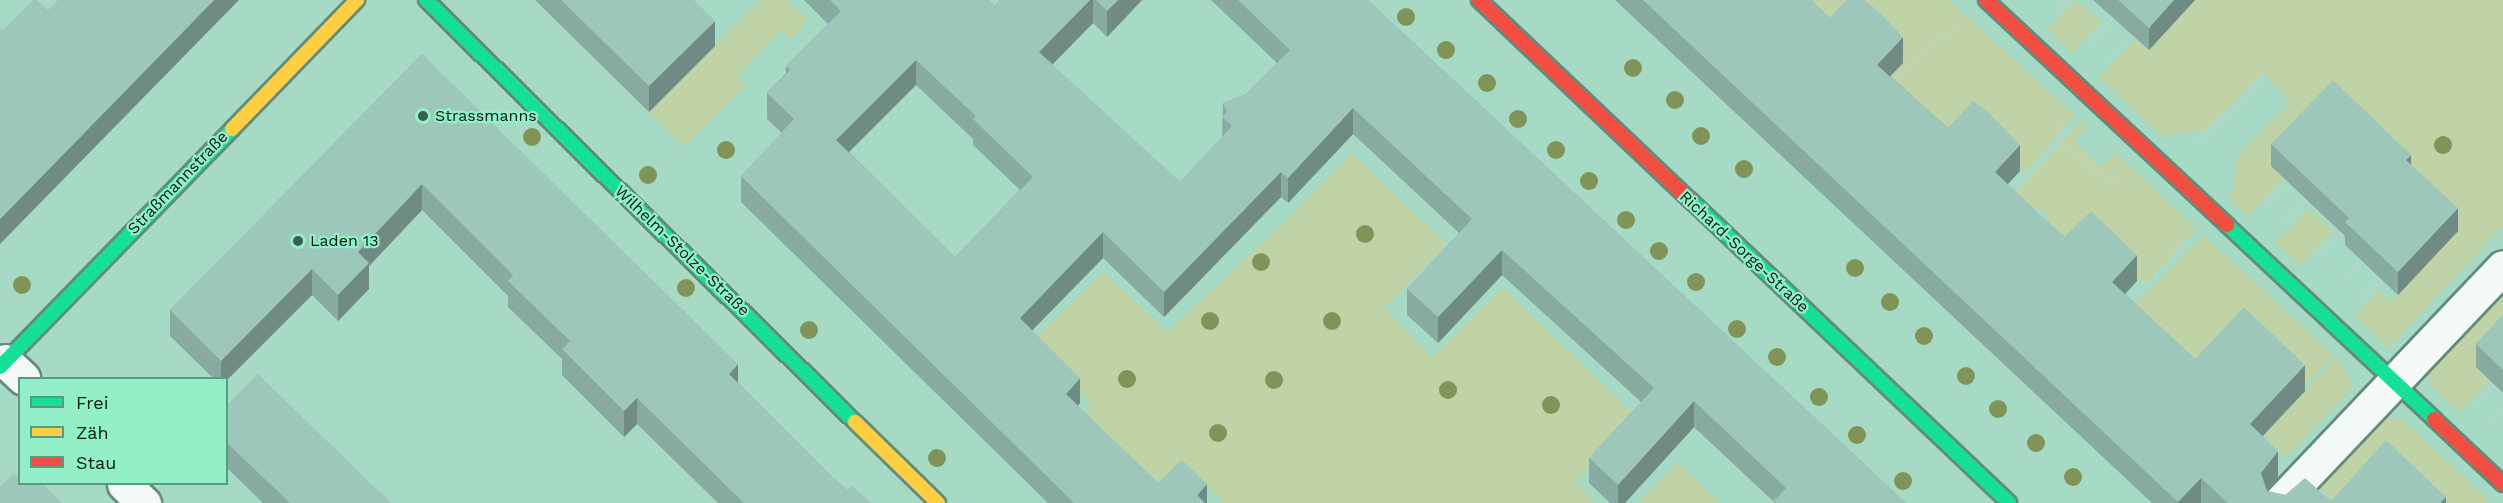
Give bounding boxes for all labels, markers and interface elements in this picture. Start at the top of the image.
place label: Strassmanns [435,106,537,126]
marker: Strassmanns [416,109,430,123]
street label: Straßmannstraße [124,127,232,239]
street label: Wilhelm-Stolze-Straße [611,182,753,320]
street label: Richard-Sorge-Straße [1675,187,1813,317]
place label: Laden 13 [310,231,379,251]
marker: Laden 13 [291,234,305,248]
legend [18,377,228,485]
text: Frei [76,392,108,413]
text: Zäh [76,422,109,443]
text: Stau [76,452,116,473]

